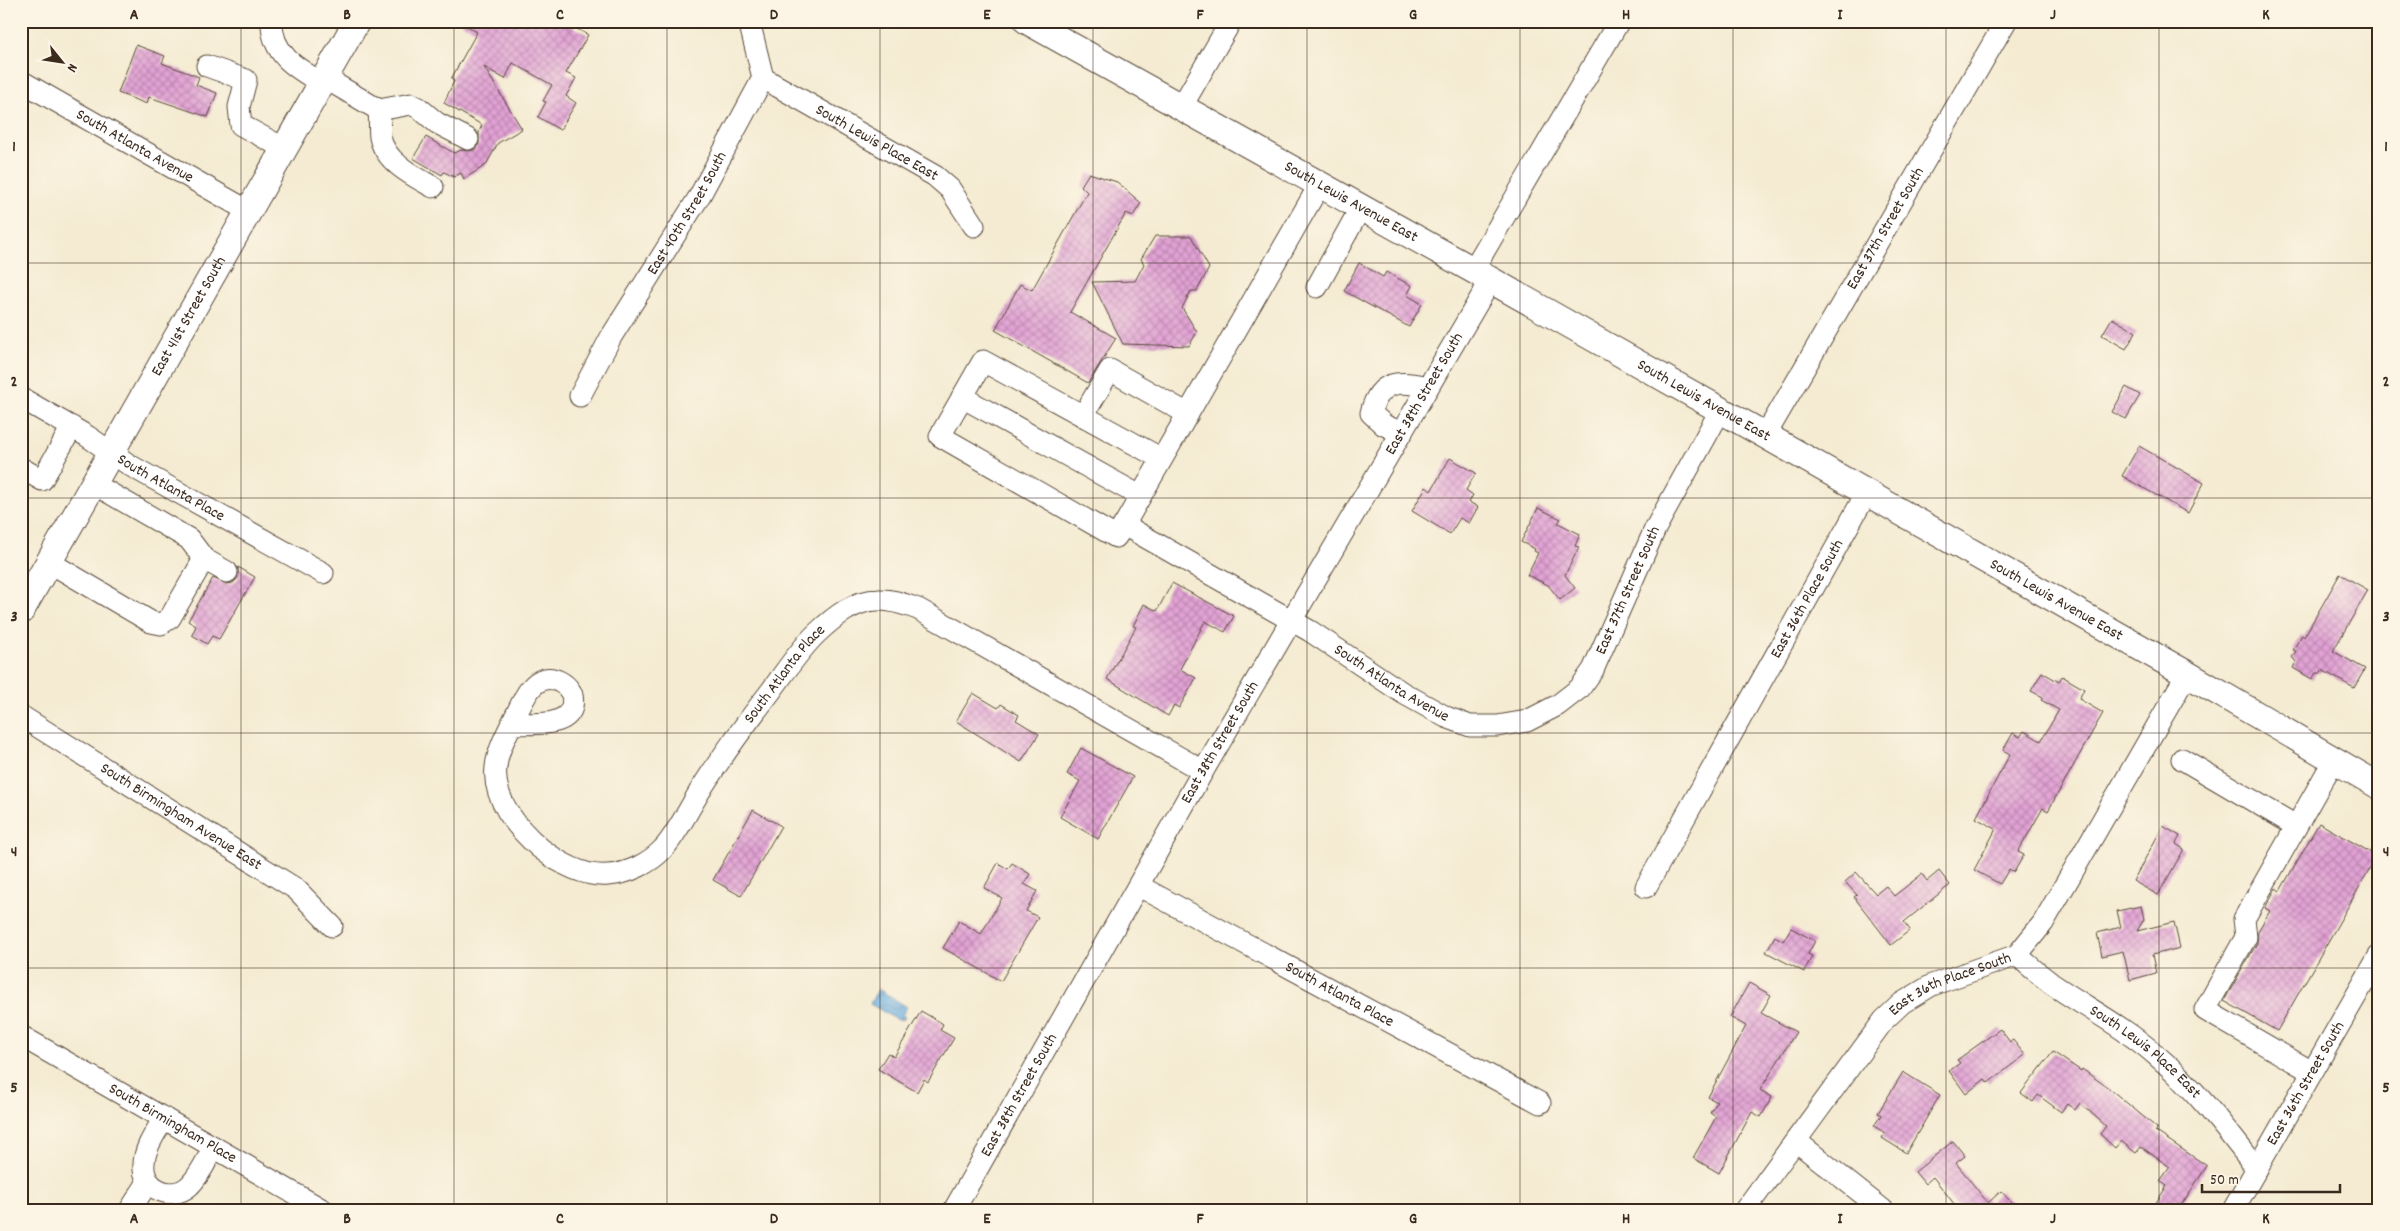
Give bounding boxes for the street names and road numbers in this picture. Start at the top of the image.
street label: South Lewis Place East [811,99,943,187]
street label: South Atlanta Avenue [72,103,198,189]
street label: East 40th Street South [641,147,733,279]
street label: South Lewis Avenue East [1280,155,1422,249]
street label: East 37th Street South [1841,163,1930,294]
street label: East 41st Street South [145,252,232,381]
street label: East 38th Street South [1379,328,1469,459]
street label: South Lewis Avenue East [1633,354,1775,448]
street label: South Atlanta Place [112,448,229,528]
street label: East 37th Street South [1590,523,1666,658]
street label: East 36th Place South [1765,535,1850,663]
street label: South Lewis Avenue East [1985,553,2127,647]
street label: South Atlanta Place [738,619,831,729]
street label: South Atlanta Avenue [1329,638,1453,728]
street label: East 38th Street South [1175,677,1265,808]
street label: South Birmingham Avenue East [96,757,266,876]
street label: East 36th Place South [1883,946,2014,1021]
street label: South Atlanta Place [1281,956,1398,1033]
street label: South Lewis Place East [2085,999,2206,1104]
street label: East 36th Street South [2261,1017,2351,1150]
street label: East 38th Street South [975,1029,1063,1161]
street label: South Birmingham Place [104,1077,241,1169]

